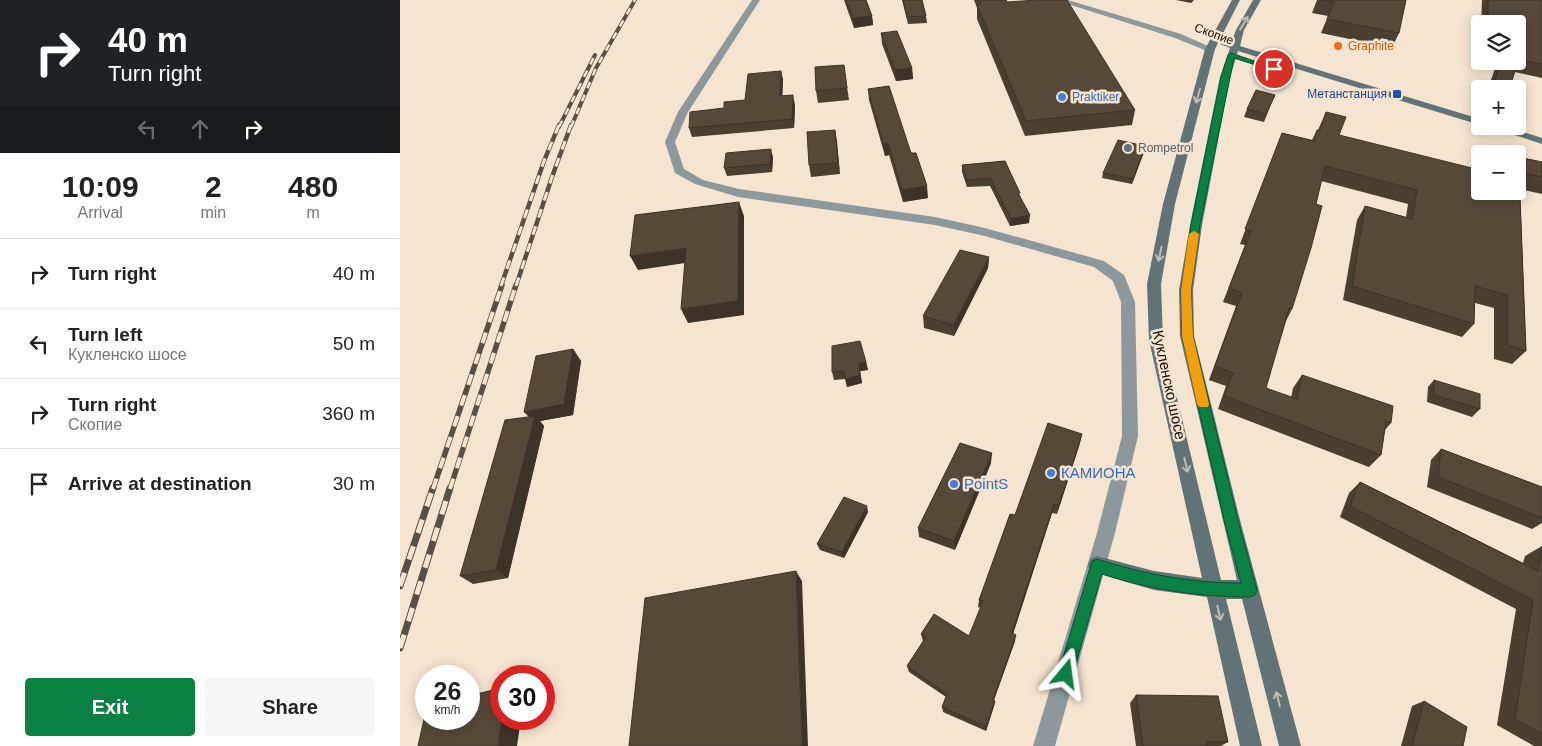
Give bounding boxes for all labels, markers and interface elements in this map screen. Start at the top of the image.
one-way arrow [1239,15,1249,30]
map controls [1471,15,1526,200]
button: layers [1471,15,1526,70]
icon: right [25,20,90,85]
text: 40 m [108,20,188,59]
street label: Скопие [1193,20,1236,48]
place label: Graphite [1348,39,1394,53]
marker: Graphite [1332,40,1344,52]
pin [1253,48,1295,90]
icon: arrive [1260,55,1288,83]
text: Turn right [108,61,201,86]
button: + [1471,80,1526,135]
one-way arrow [1192,87,1202,103]
place label: Метанстанция [1307,87,1387,101]
marker: Метанстанция [1391,88,1403,100]
place label: Praktiker [1072,90,1119,104]
marker: Praktiker [1056,91,1068,103]
icon: left [133,115,161,143]
icon: ahead [186,115,214,143]
icon: right [239,115,267,143]
place label: Rompetrol [1138,141,1193,155]
marker: Rompetrol [1122,142,1134,154]
button: − [1471,145,1526,200]
text: 10:09 [62,170,139,203]
text: 2 [205,170,222,203]
text: 480 [288,170,338,203]
text: Arrival [78,204,123,221]
text: min [200,204,226,221]
text: m [306,204,320,221]
one-way arrow [1155,245,1164,261]
icon: right [25,260,53,288]
text: Turn right [68,263,156,284]
text: 40 m [333,263,375,284]
text: Turn left [68,324,143,345]
street label: Кукленско шосе [1150,329,1189,441]
icon: left [25,330,53,358]
text: 50 m [333,333,375,354]
text: Кукленско шосе [68,346,187,363]
text: Turn right [68,394,156,415]
icon: right [25,400,53,428]
text: 360 m [322,403,375,424]
text: Скопие [68,416,122,433]
one-way arrow [1182,456,1191,472]
place label: КАМИОНА [1061,464,1136,481]
marker: КАМИОНА [1045,467,1057,479]
icon: arrive [25,470,53,498]
text: Arrive at destination [68,473,252,494]
text: 30 m [333,473,375,494]
place label: PointS [964,475,1008,492]
marker: PointS [948,478,960,490]
one-way arrow [1215,605,1224,621]
position arrow [1039,647,1091,699]
speed limit sign: 30 [490,665,555,730]
text: 26 [434,677,461,705]
button: Exit [25,678,195,736]
button: Share [205,678,375,736]
one-way arrow [1273,691,1282,707]
text: km/h [434,703,461,717]

